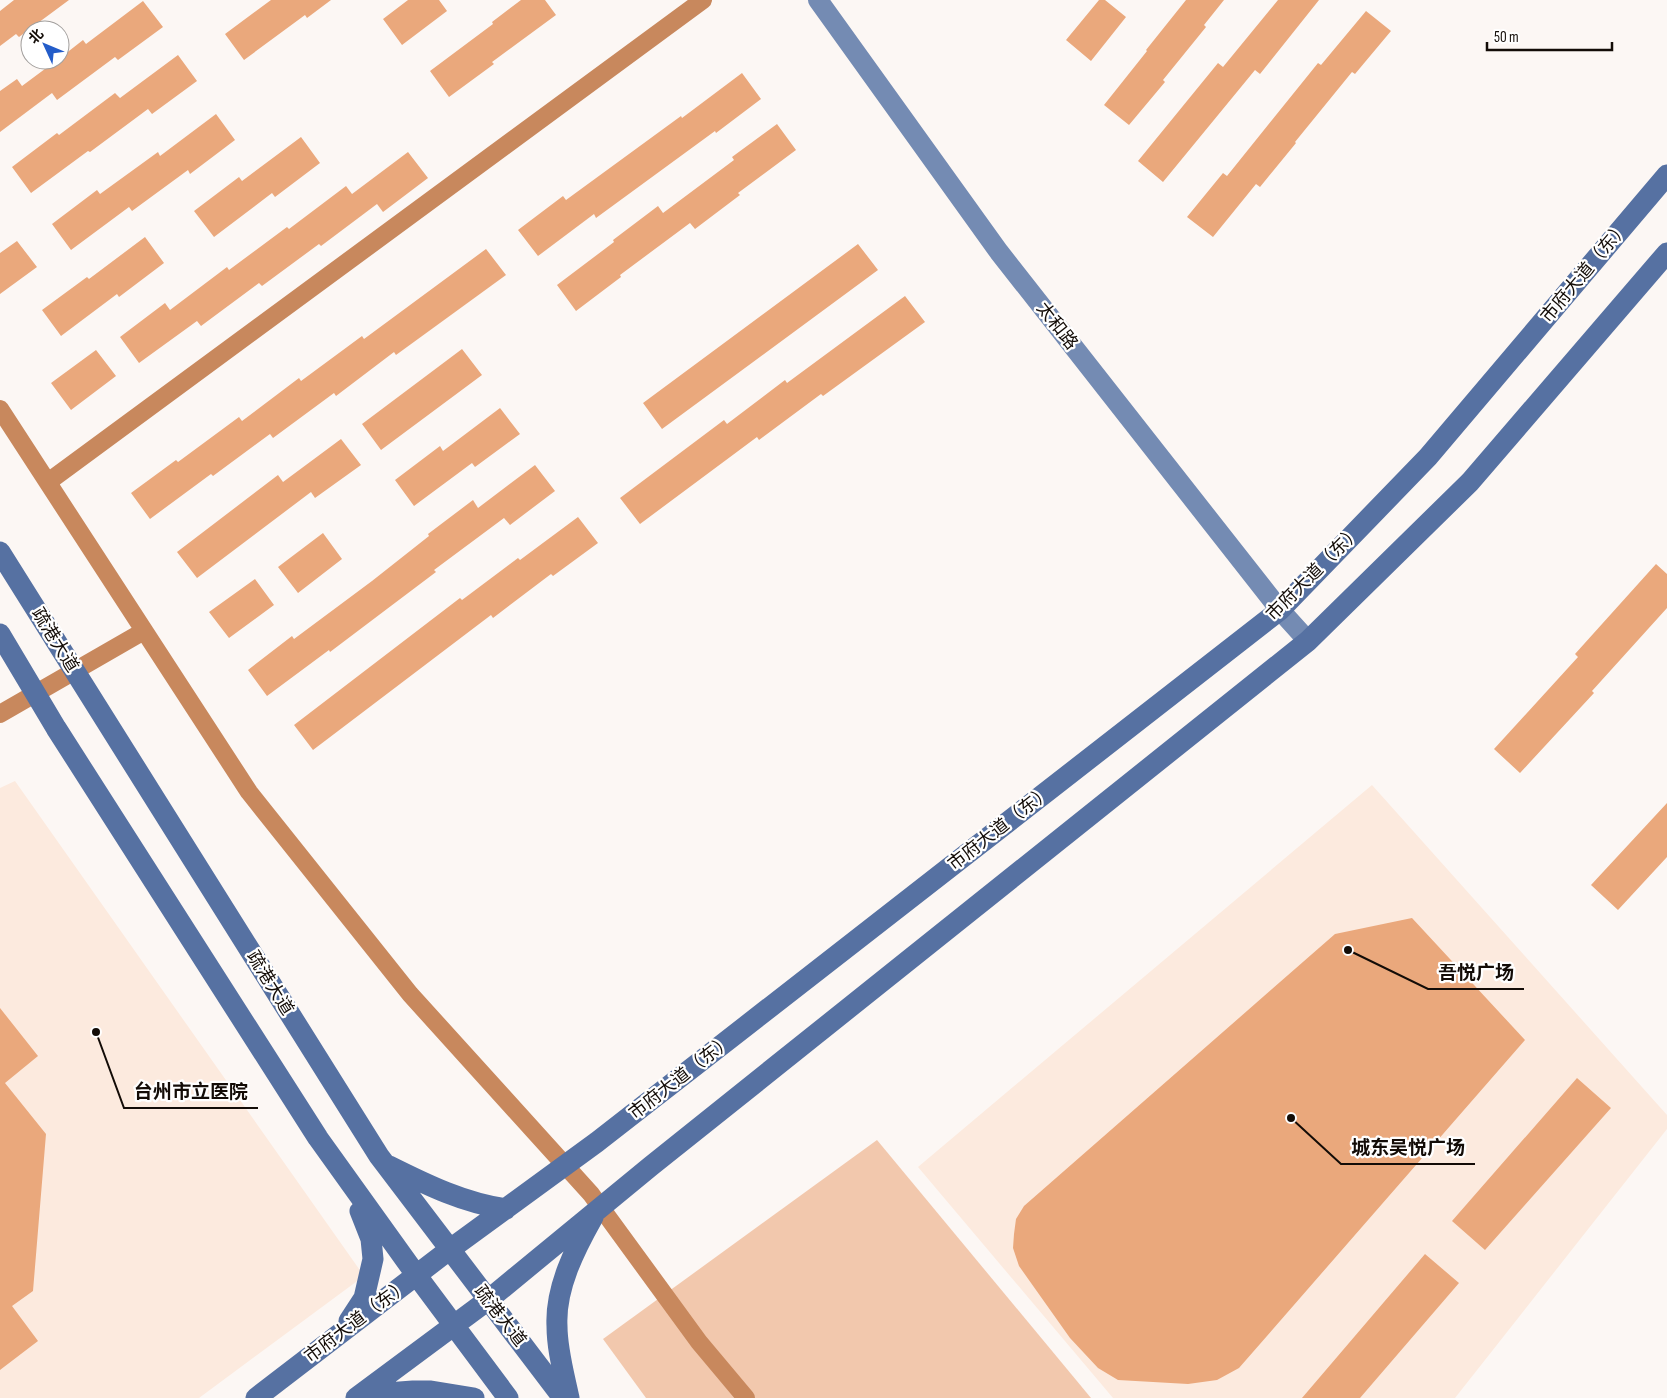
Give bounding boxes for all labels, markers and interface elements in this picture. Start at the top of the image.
north arrow [20,20,70,70]
scale bar [1487,20,1612,52]
text: 北 [25,25,47,47]
text: 50 m [1494,28,1519,47]
street label: 市府大道（东） [1536,217,1634,327]
street label: 太和路 [1032,298,1082,354]
street label: 市府大道（东） [1262,521,1366,625]
street label: 疏港大道 [27,604,83,676]
street label: 市府大道（东） [944,781,1056,875]
street label: 疏港大道 [242,947,298,1019]
callout: 吾悦广场 [1428,955,1524,989]
text: 吾悦广场 [1438,962,1514,985]
street label: 市府大道（东） [625,1030,737,1124]
callout: 台州市立医院 [124,1074,258,1108]
text: 台州市立医院 [134,1081,248,1104]
callout: 城东吴悦广场 [1341,1130,1475,1164]
text: 城东吴悦广场 [1351,1137,1465,1160]
street label: 市府大道（东） [300,1275,414,1367]
street label: 疏港大道 [470,1281,530,1351]

